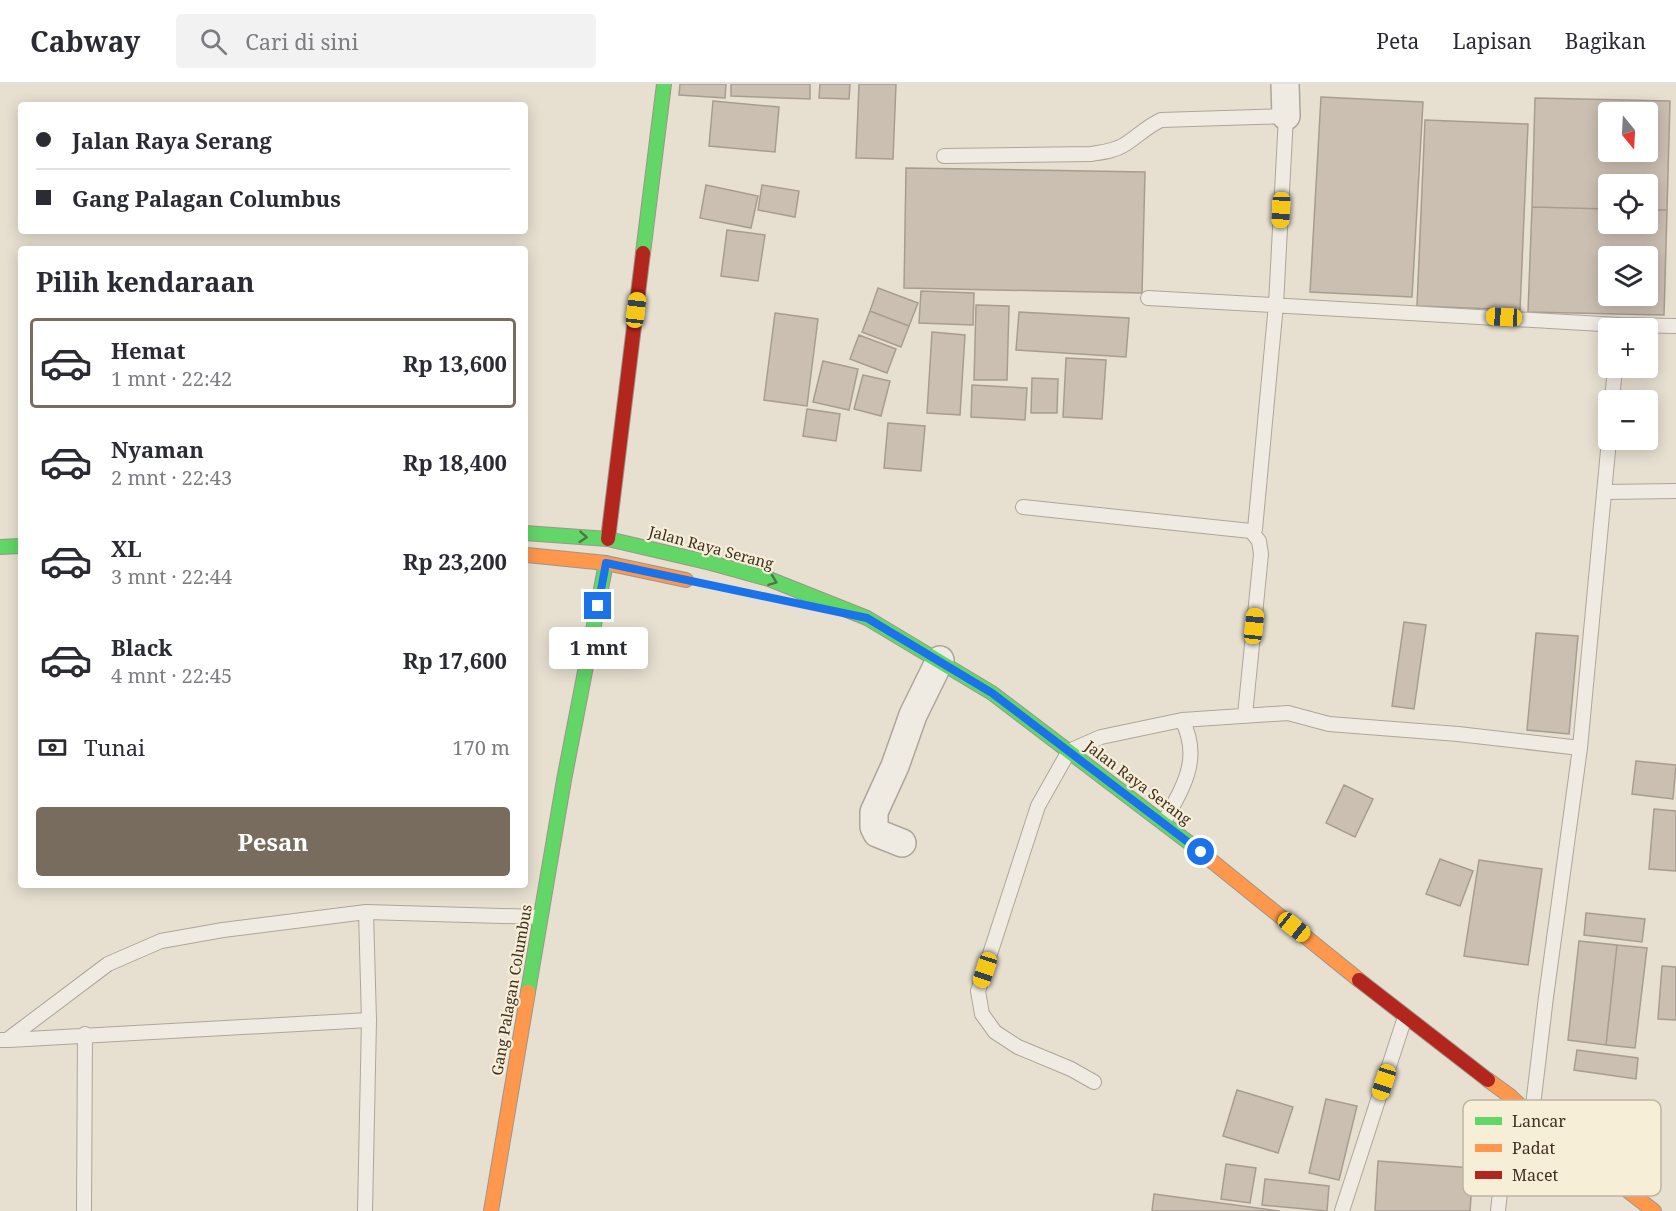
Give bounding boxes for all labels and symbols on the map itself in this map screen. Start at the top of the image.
north arrow [1598,102,1658,162]
car [1271,192,1291,228]
car [625,291,647,329]
car [1486,307,1522,327]
street label: Jalan Raya Serang [646,520,776,573]
one-way arrow [579,530,588,543]
one-way arrow [767,574,778,587]
route end [584,592,611,619]
car [1243,607,1265,645]
callout: 1 mnt [548,627,648,669]
street label: Jalan Raya Serang [1081,735,1196,829]
route start [1187,838,1214,865]
street label: Gang Palagan Columbus [486,903,536,1077]
car [1274,909,1314,945]
car [971,950,999,990]
car [1370,1062,1398,1102]
legend [1463,1100,1661,1196]
text: Lancar [1512,1110,1566,1132]
text: Padat [1512,1137,1556,1159]
text: Macet [1512,1164,1558,1186]

